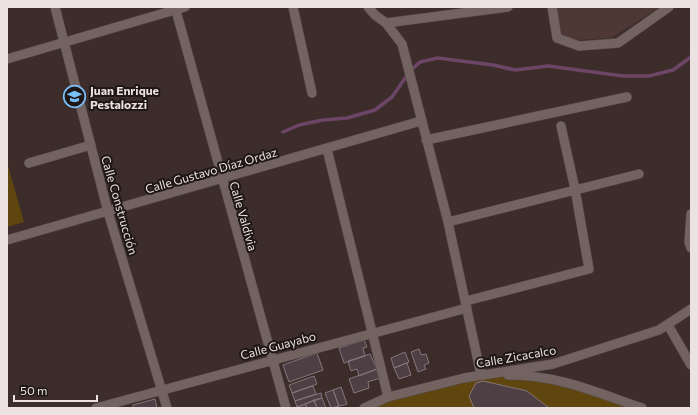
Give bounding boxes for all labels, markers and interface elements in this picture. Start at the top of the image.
place label: Juan Enrique Pestalozzi [90,83,159,111]
school or university icon: Juan Enrique Pestalozzi [61,84,87,110]
street label: Calle Gustavo Díaz Ordaz [143,144,279,196]
street label: Calle Construcción [99,154,141,256]
street label: Calle Valdivia [227,180,261,252]
street label: Calle Guayabo [239,328,317,362]
street label: Calle Zicacalco [475,342,557,370]
scale bar [14,377,97,403]
text: 50 m [20,383,48,397]

